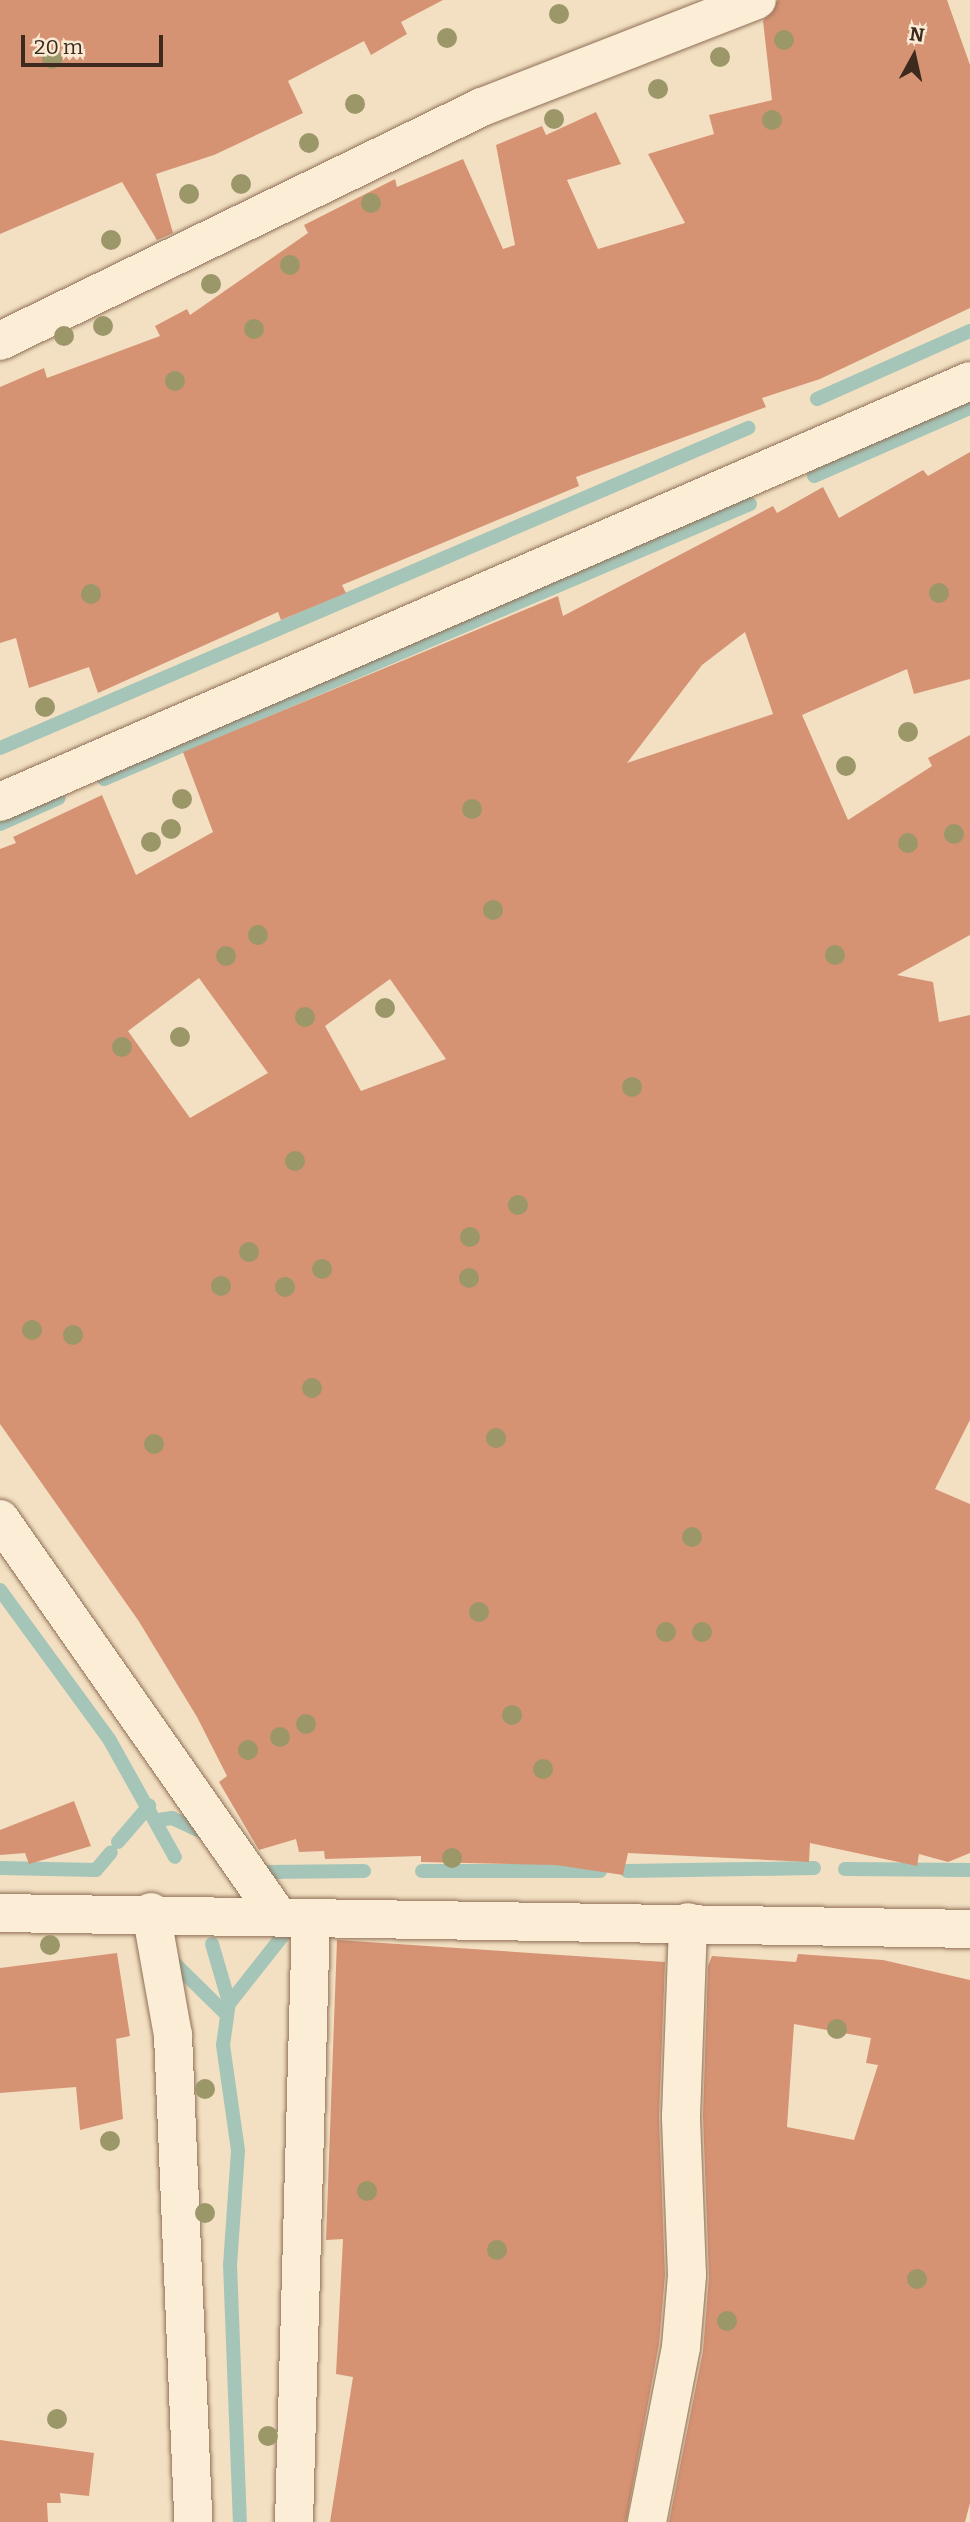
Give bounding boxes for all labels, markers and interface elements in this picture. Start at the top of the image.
scale bar [24,21,166,65]
north arrow [879,21,949,91]
text: N [908,22,926,47]
text: 20 m [34,34,83,60]

